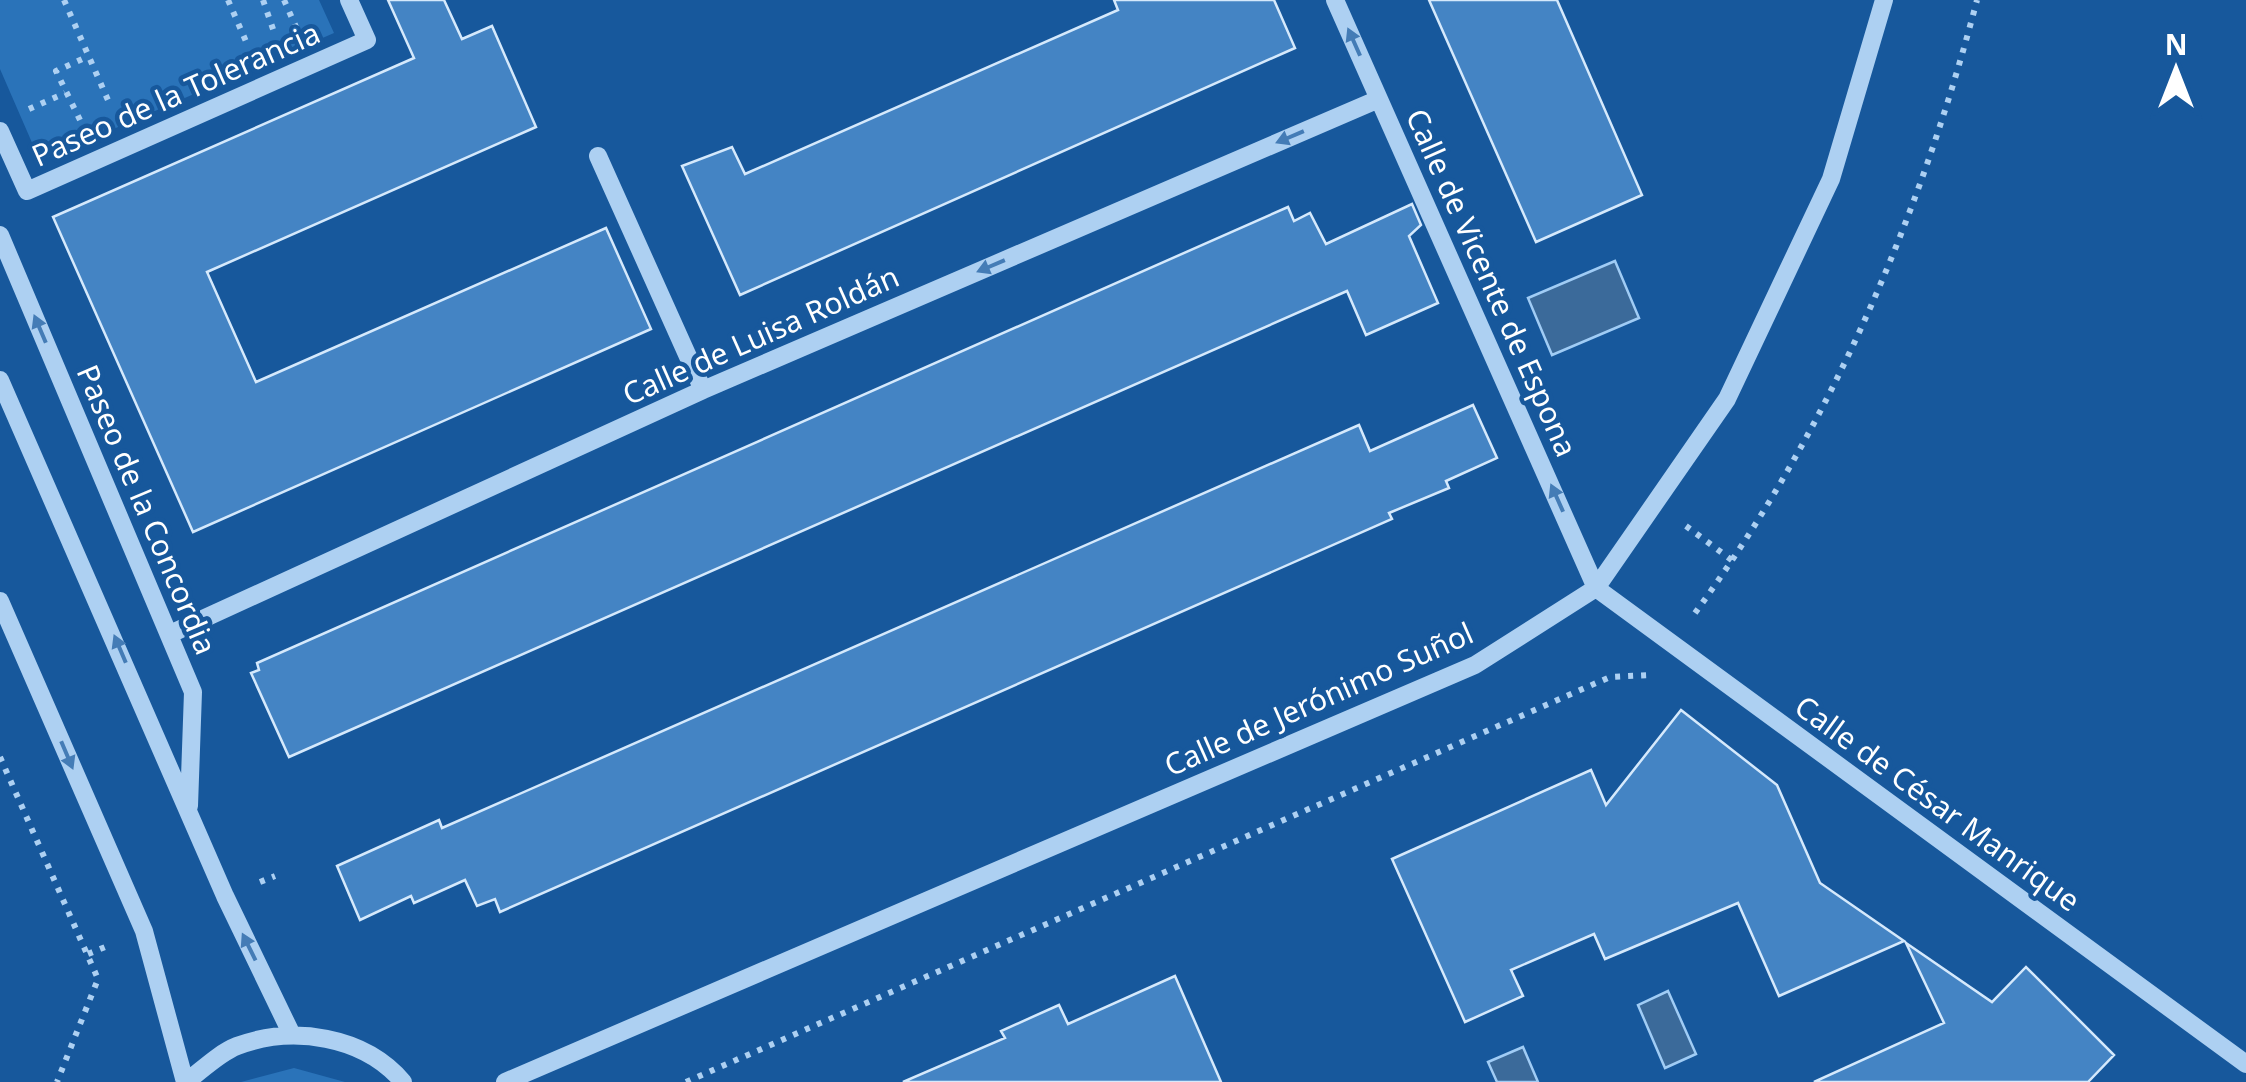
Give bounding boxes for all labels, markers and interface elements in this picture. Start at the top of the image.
street label: Paseo de la Tolerancia [25,12,326,176]
north arrow [2126,20,2226,120]
text: N [2165,25,2187,63]
one-way arrow [1346,27,1362,57]
street label: Calle de Vicente de Espona [1397,102,1588,463]
one-way arrow [1275,130,1305,146]
street label: Calle de Luisa Roldán [616,255,905,414]
one-way arrow [976,258,1006,274]
one-way arrow [32,315,48,344]
street label: Paseo de la Concordia [68,358,227,660]
one-way arrow [1549,483,1565,513]
street label: Calle de Jerónimo Suñol [1158,612,1479,785]
one-way arrow [112,634,128,664]
street label: Calle de César Manrique [1787,685,2089,920]
one-way arrow [59,740,75,770]
one-way arrow [241,932,258,961]

